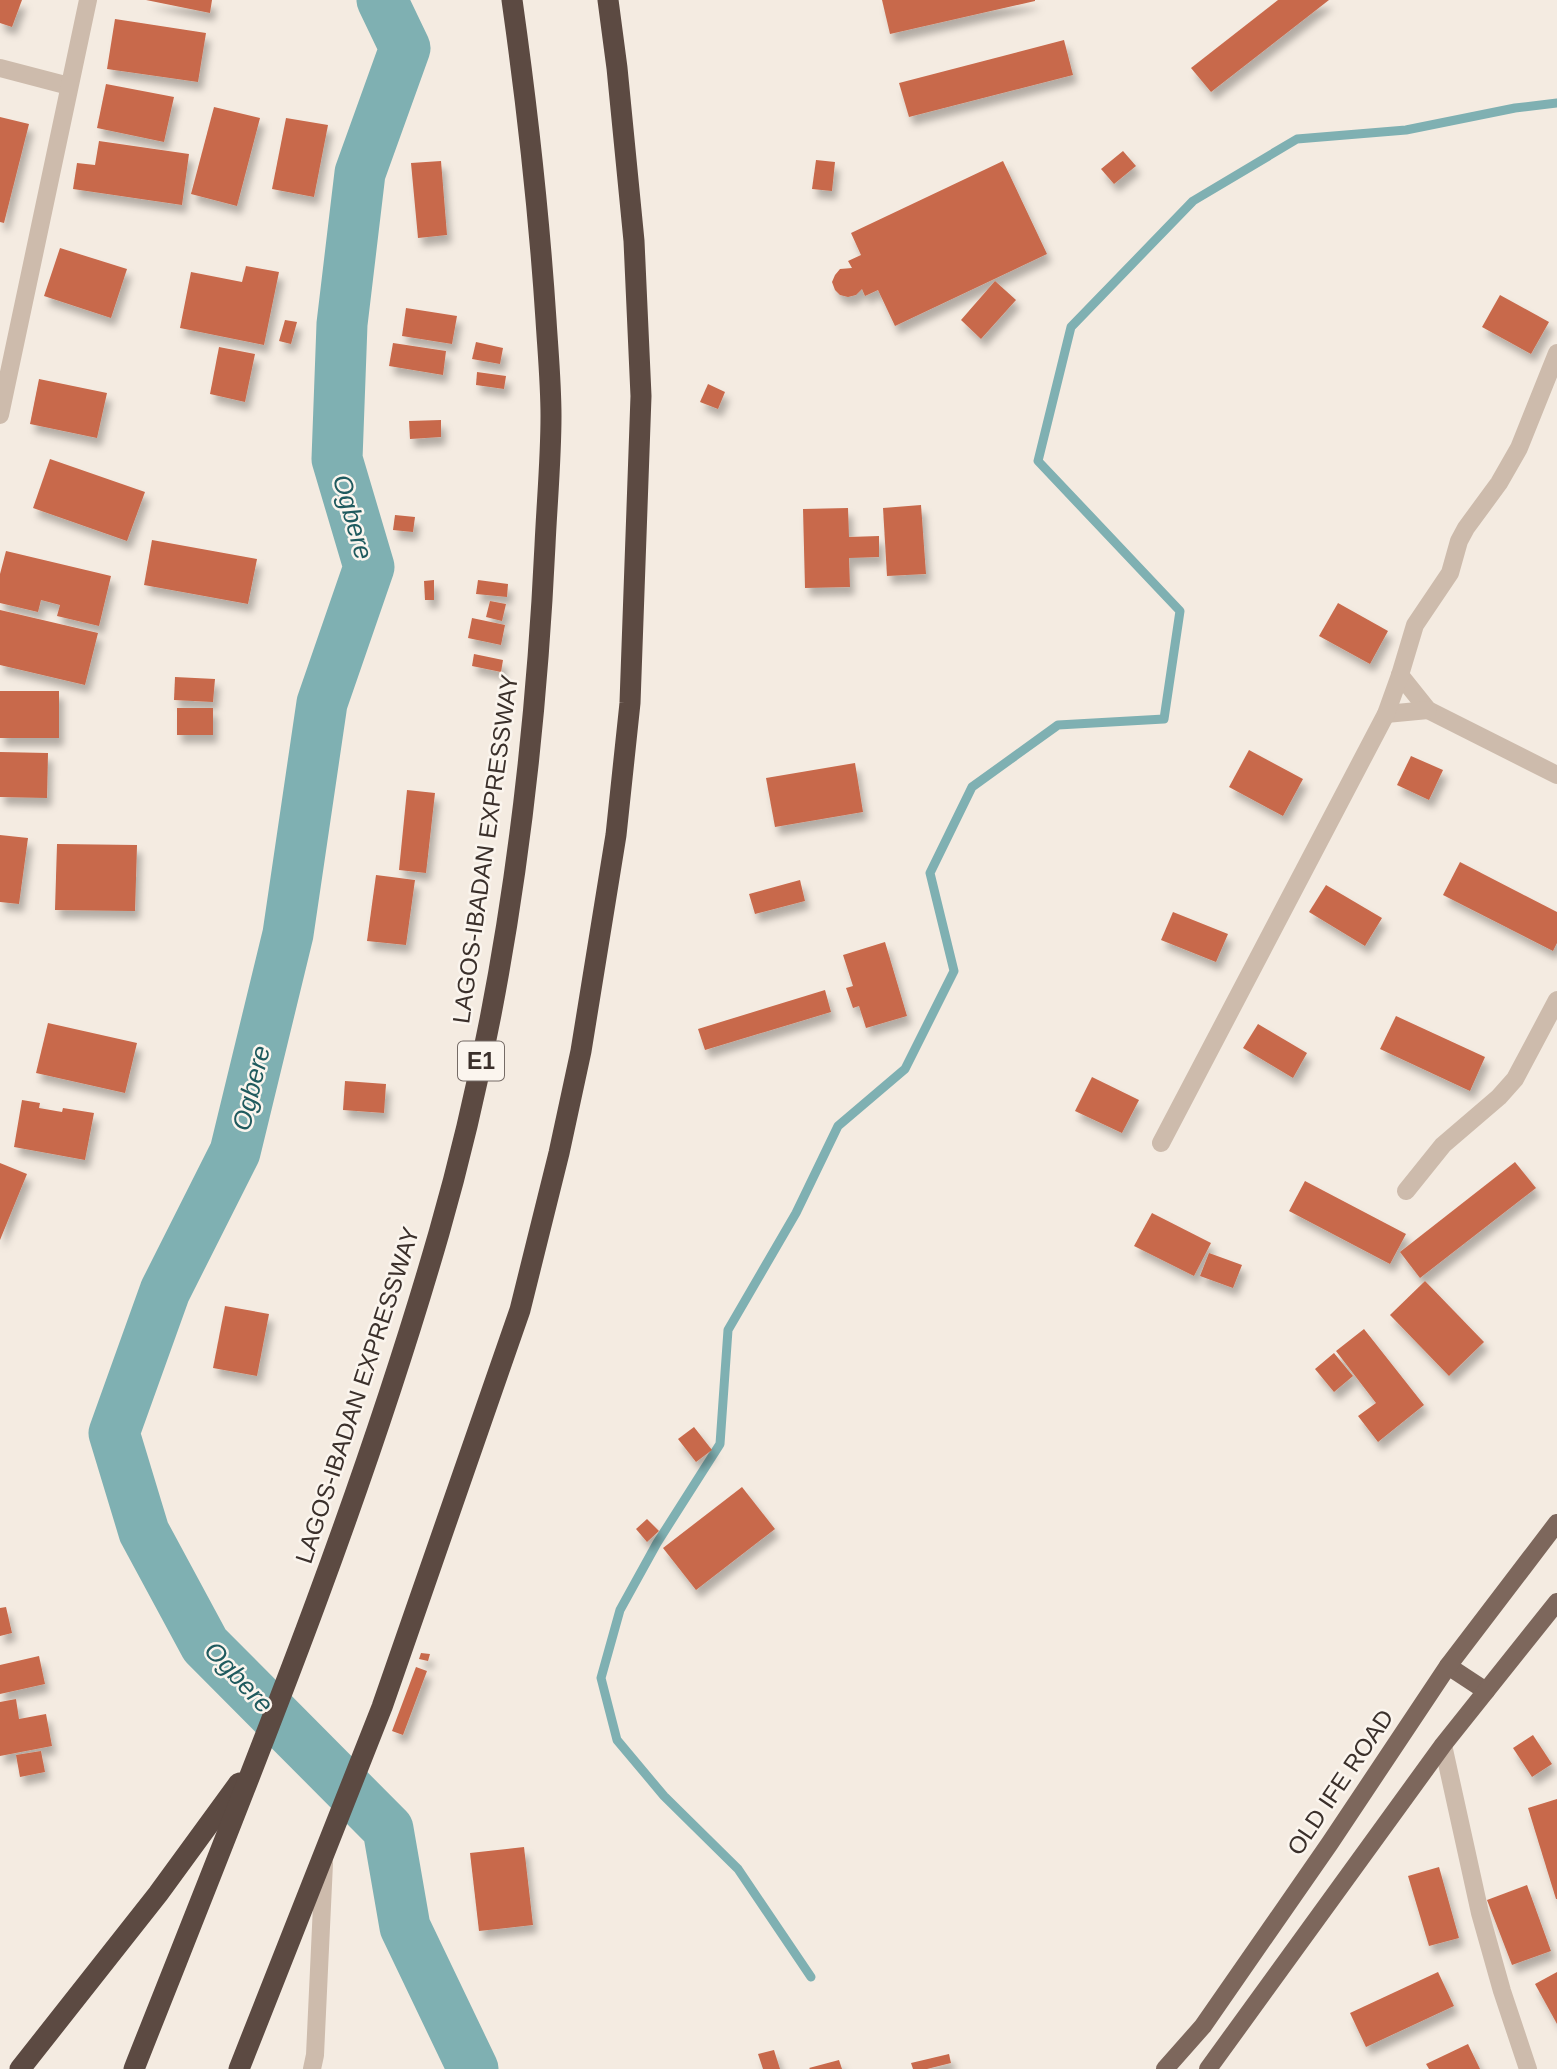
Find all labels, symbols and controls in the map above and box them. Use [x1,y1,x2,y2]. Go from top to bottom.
water label: Ogbere [327,471,379,563]
street label: LAGOS-IBADAN EXPRESSWAY [447,673,523,1025]
water label: Ogbere [226,1042,276,1134]
road number: E1 [458,1042,504,1080]
street label: LAGOS-IBADAN EXPRESSWAY [290,1223,424,1567]
water label: Ogbere [198,1635,280,1719]
street label: OLD IFE ROAD [1281,1704,1399,1860]

